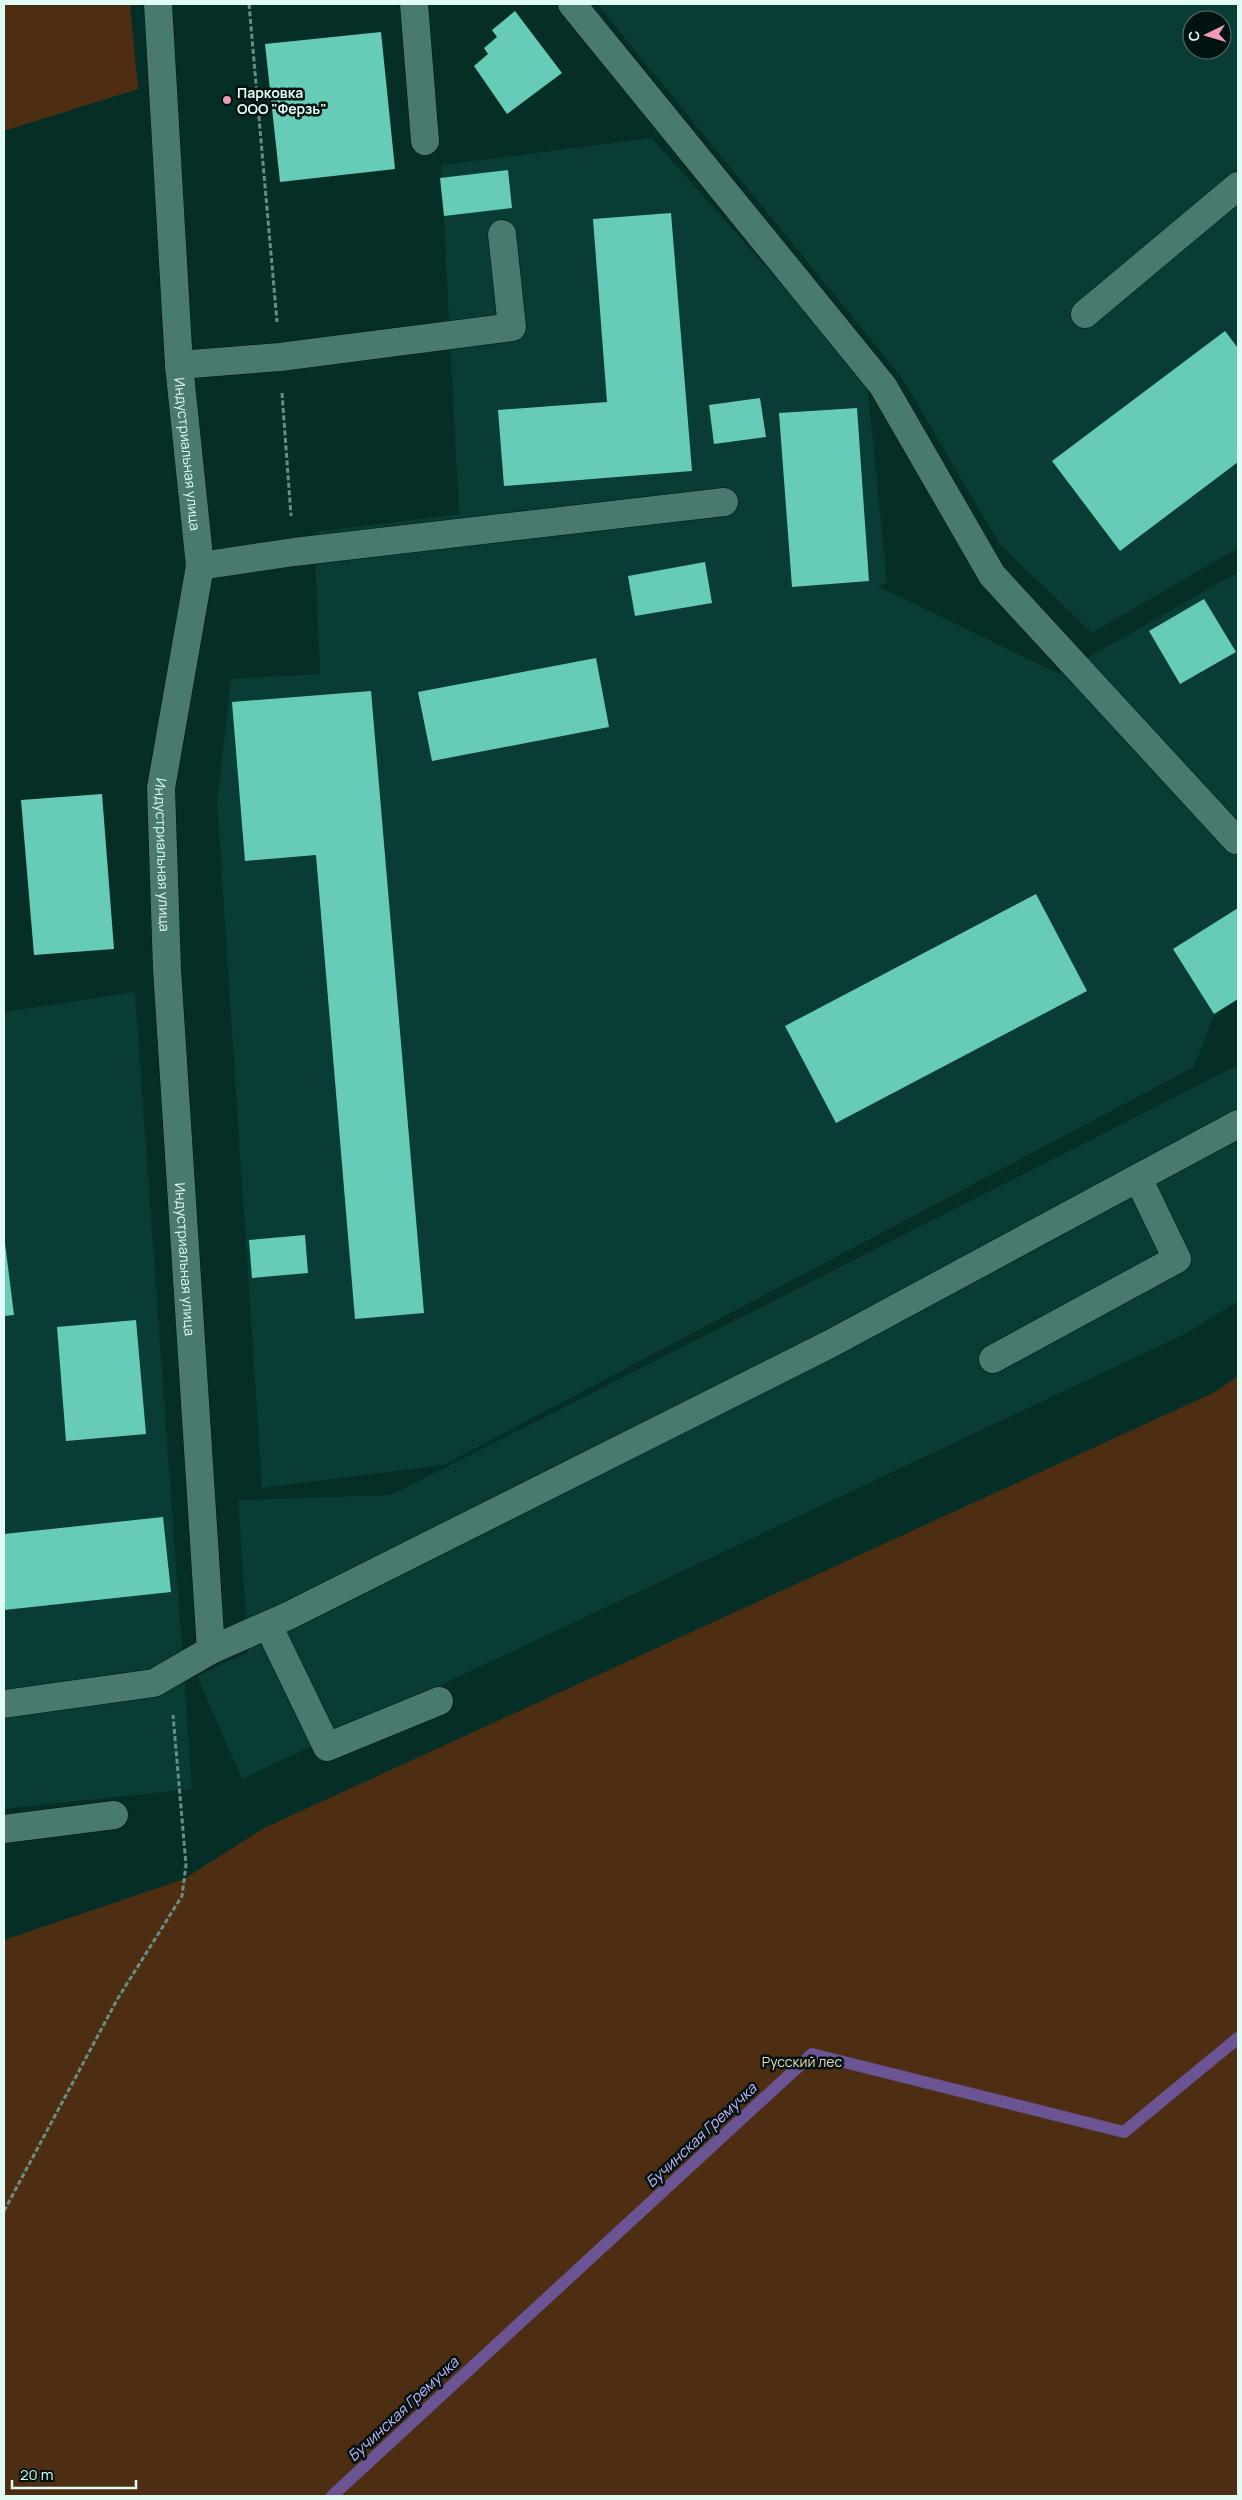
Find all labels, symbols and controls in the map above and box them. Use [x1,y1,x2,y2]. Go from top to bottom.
north arrow [1182,10,1232,60]
text: С [1184,30,1203,42]
place label: Парковка ООО "Ферзь" [237,83,327,118]
marker: Парковка ООО "Ферзь" [221,94,233,106]
street label: Индустриальная улица [171,377,206,531]
street label: Индустриальная улица [151,777,175,932]
street label: Индустриальная улица [171,1182,200,1336]
park label: Русский лес [762,2052,843,2071]
water label: Бучинская Гремучка [641,2078,762,2192]
water label: Бучинская Гремучка [343,2352,464,2466]
scale bar [12,2458,136,2490]
text: 20 m [20,2464,53,2485]

